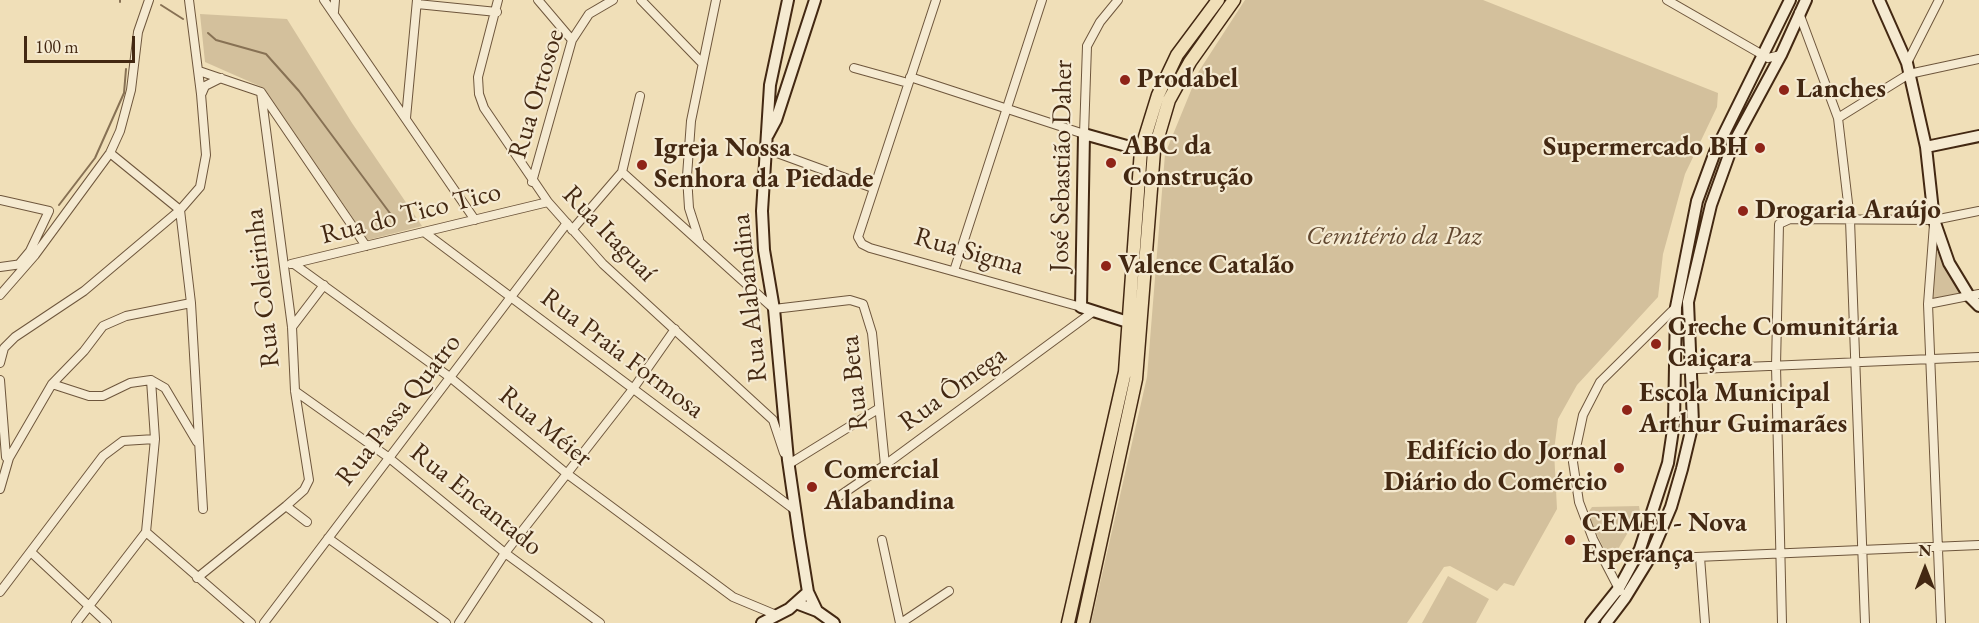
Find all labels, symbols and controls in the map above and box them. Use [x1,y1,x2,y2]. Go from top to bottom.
scale bar [27,24,138,62]
street label: Rua Ortosoe [502,25,572,163]
text: 100 m [35,35,79,58]
street label: José Sebastião Daher [1044,60,1080,272]
place label: Prodabel [1137,64,1238,96]
marker: Prodabel [1118,73,1132,87]
place label: Lanches [1796,74,1886,106]
marker: Lanches [1777,83,1791,97]
place label: ABC da Construção [1123,131,1253,194]
place label: Supermercado BH [1543,132,1748,164]
place label: Igreja Nossa Senhora da Piedade [654,133,874,196]
marker: Supermercado BH [1753,141,1767,155]
marker: ABC da Construção [1104,156,1118,170]
marker: Igreja Nossa Senhora da Piedade [635,158,649,172]
street label: Rua do Tico Tico [318,176,504,252]
street label: Rua Itaguaí [555,179,663,289]
place label: Drogaria Araújo [1755,195,1941,227]
marker: Drogaria Araújo [1736,204,1750,218]
street label: Rua Coleirinha [239,207,287,369]
street label: Rua Alabandina [725,212,775,384]
street label: Rua Sigma [911,221,1027,283]
park label: Cemitério da Paz [1306,221,1482,253]
place label: Valence Catalão [1118,250,1294,282]
marker: Valence Catalão [1099,259,1113,273]
street label: Rua Praia Formosa [534,282,710,426]
place label: Creche Comunitária Caiçara [1668,312,1898,375]
street label: Rua Passa Quatro [330,328,468,492]
street label: Rua Beta [834,334,876,432]
marker: Creche Comunitária Caiçara [1649,337,1663,351]
street label: Rua Ômega [893,339,1013,439]
place label: Escola Municipal Arthur Guimarães [1639,378,1847,441]
street label: Rua Méier [492,380,598,474]
marker: Escola Municipal Arthur Guimarães [1620,403,1634,417]
place label: Edifício do Jornal Diário do Comércio [1384,436,1607,499]
street label: Rua Encantado [403,437,549,563]
place label: Comercial Alabandina [824,455,955,518]
marker: Edifício do Jornal Diário do Comércio [1612,461,1626,475]
marker: Comercial Alabandina [805,480,819,494]
place label: CEMEI - Nova Esperança [1582,508,1747,571]
marker: CEMEI - Nova Esperança [1563,533,1577,547]
north arrow [1895,539,1955,599]
text: N [1919,540,1931,561]

